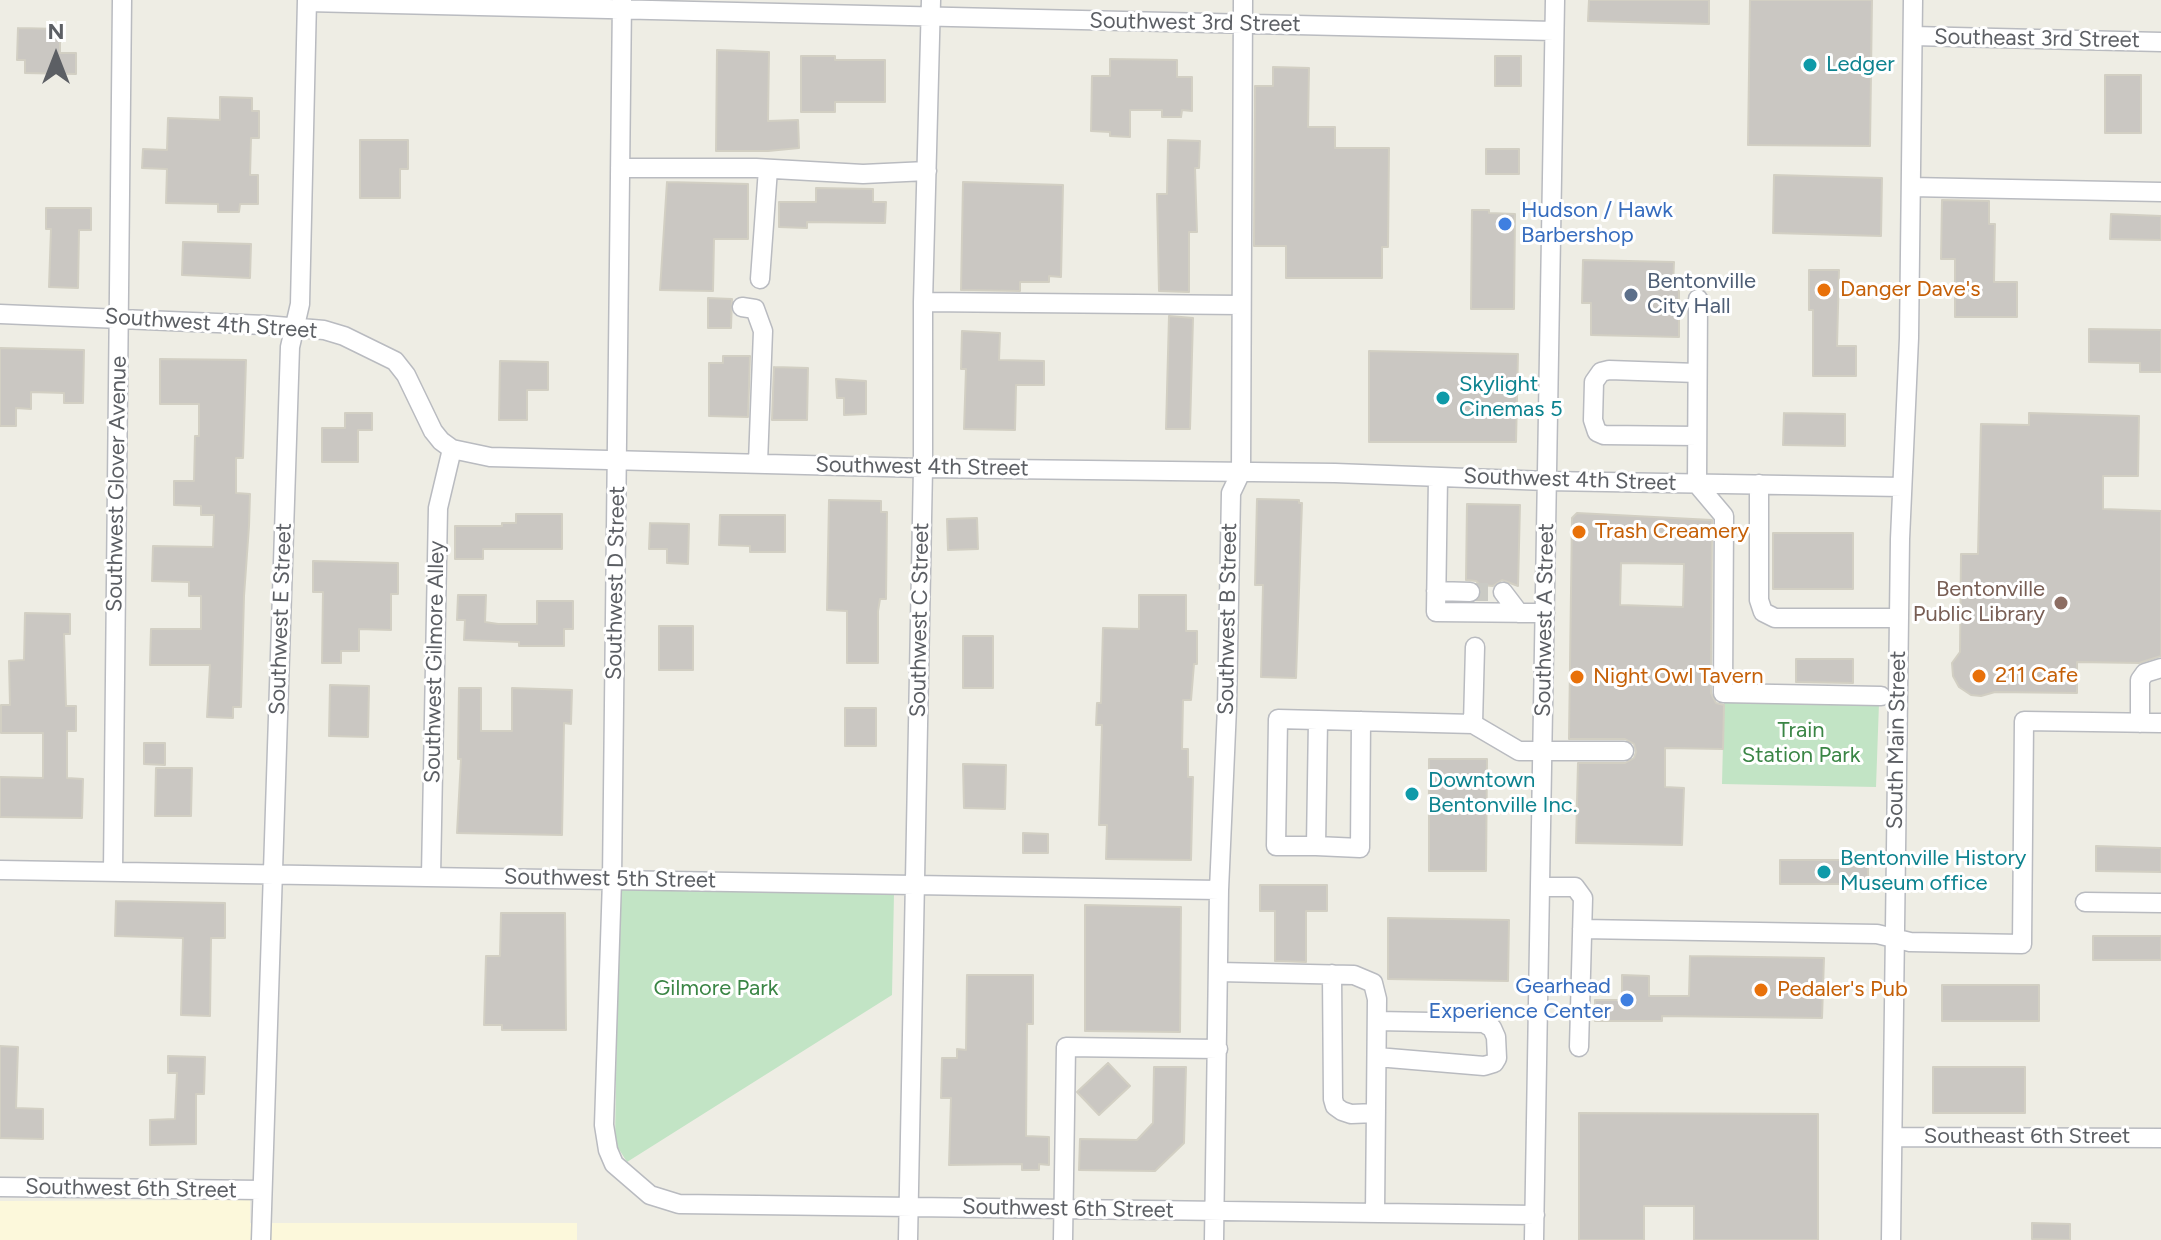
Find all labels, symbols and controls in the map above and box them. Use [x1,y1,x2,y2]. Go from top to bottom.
street label: Southwest 3rd Street [1089,8,1301,38]
north arrow [16,16,96,96]
text: N [47,18,65,45]
street label: Southeast 3rd Street [1934,24,2140,54]
place label: Ledger [1826,52,1895,78]
marker: Ledger [1801,56,1819,74]
place label: Hudson / Hawk Barbershop [1521,198,1673,250]
marker: Hudson / Hawk Barbershop [1496,215,1514,233]
place label: Bentonville City Hall [1647,269,1756,320]
place label: Danger Dave's [1840,277,1980,303]
marker: Danger Dave's [1815,281,1833,299]
marker: Bentonville City Hall [1622,286,1640,304]
street label: Southwest 4th Street [104,303,318,345]
street label: Southwest Glover Avenue [102,356,132,612]
place label: Skylight Cinemas 5 [1459,372,1563,424]
marker: Skylight Cinemas 5 [1434,389,1452,407]
street label: Southwest 4th Street [815,452,1029,482]
street label: Southwest 4th Street [1463,463,1677,497]
street label: Southwest D Street [601,486,631,680]
place label: Trash Creamery [1595,519,1749,545]
street label: Southwest C Street [905,522,935,718]
street label: Southwest E Street [264,523,298,715]
street label: Southwest B Street [1213,523,1243,715]
street label: Southwest A Street [1530,523,1560,717]
marker: Trash Creamery [1570,523,1588,541]
street label: Southwest Gilmore Alley [420,540,450,784]
place label: Bentonville Public Library [1913,577,2045,628]
marker: Bentonville Public Library [2052,594,2070,612]
street label: South Main Street [1882,650,1912,830]
place label: 211 Cafe [1995,663,2078,689]
place label: Night Owl Tavern [1593,664,1763,690]
marker: 211 Cafe [1970,667,1988,685]
marker: Night Owl Tavern [1568,668,1586,686]
park label: Train Station Park [1742,718,1860,770]
place label: Downtown Bentonville Inc. [1428,768,1577,820]
marker: Downtown Bentonville Inc. [1403,785,1421,803]
place label: Bentonville History Museum office [1840,846,2026,898]
marker: Bentonville History Museum office [1815,863,1833,881]
street label: Southwest 5th Street [504,864,716,894]
place label: Gearhead Experience Center [1428,974,1611,1026]
park label: Gilmore Park [654,976,778,1002]
place label: Pedaler's Pub [1777,977,1908,1003]
marker: Pedaler's Pub [1752,981,1770,999]
marker: Gearhead Experience Center [1618,991,1636,1009]
street label: Southeast 6th Street [1924,1124,2130,1150]
street label: Southwest 6th Street [25,1174,237,1204]
street label: Southwest 6th Street [962,1194,1174,1224]

